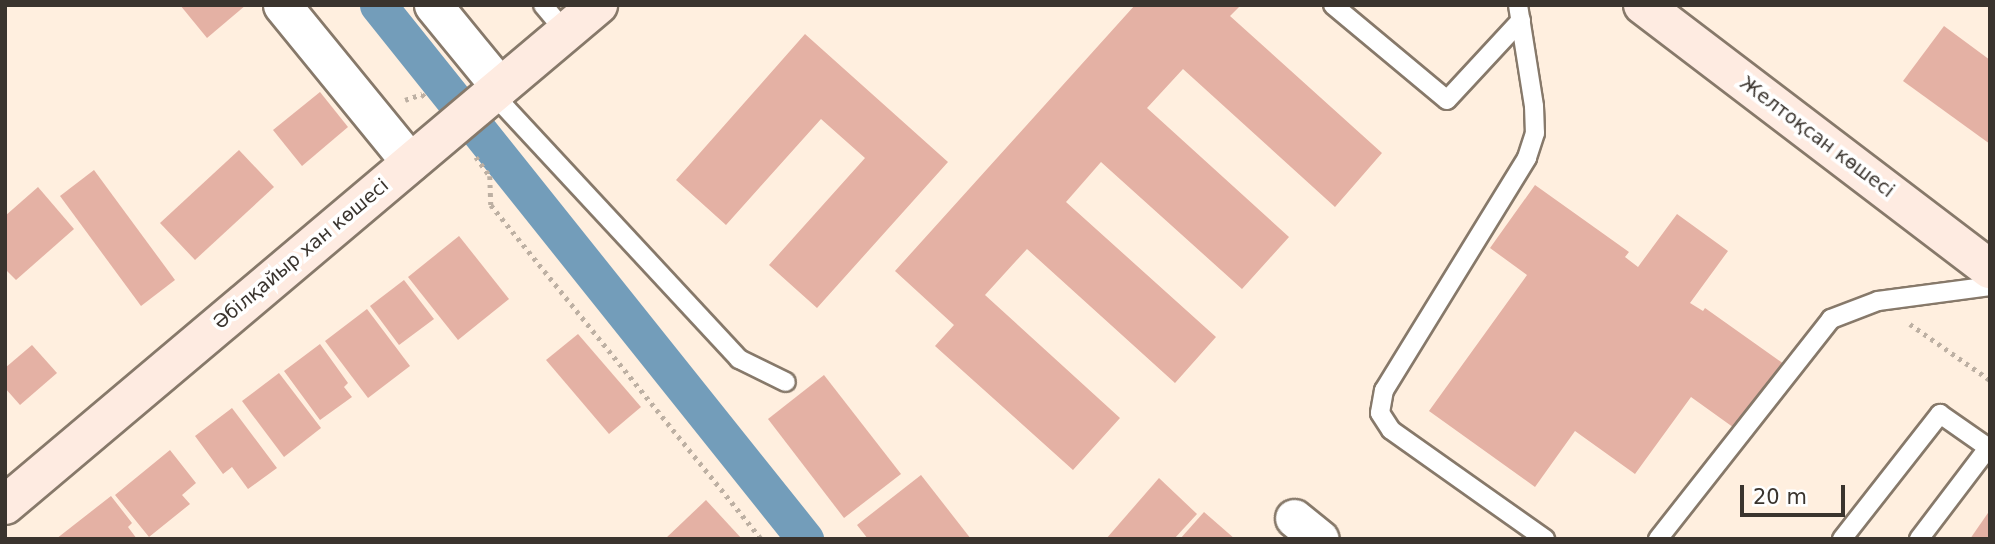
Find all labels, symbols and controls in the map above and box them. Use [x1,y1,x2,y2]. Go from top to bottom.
street label: Желтоқсан көшесі [1735,72,1899,202]
street label: Әбілқайыр хан көшесі [209,174,393,334]
scale bar [1743,470,1848,514]
text: 20 m [1753,485,1807,509]

